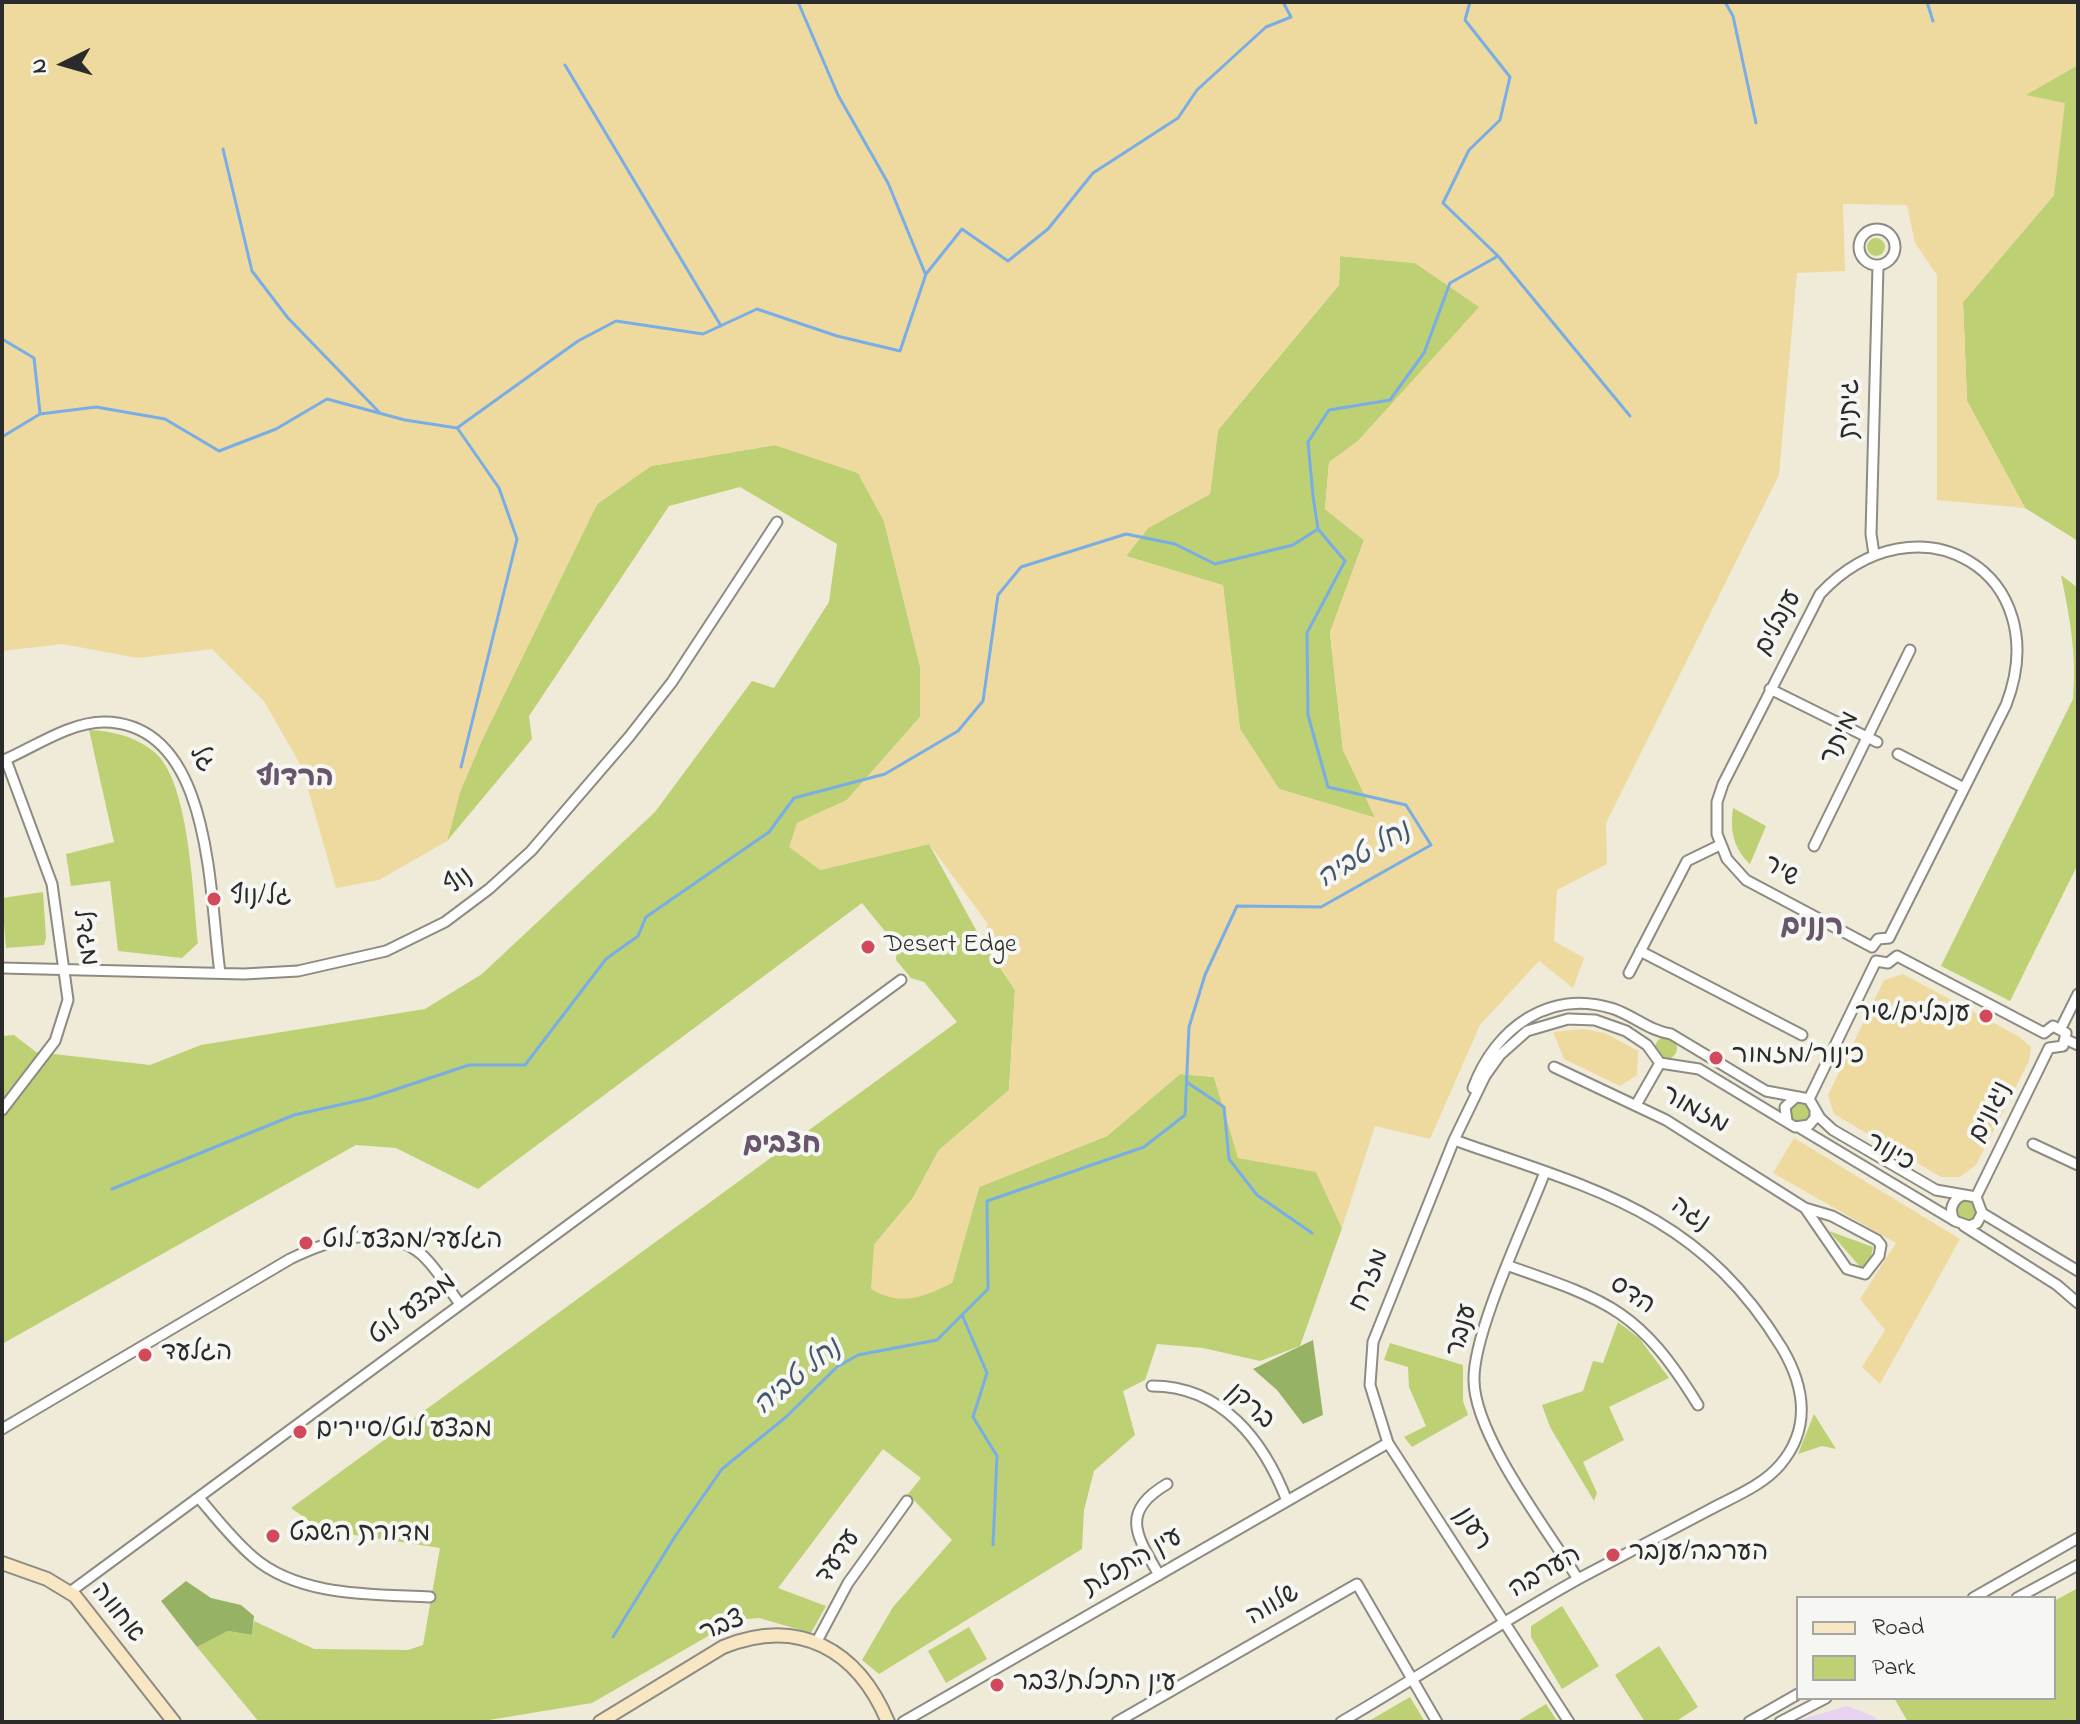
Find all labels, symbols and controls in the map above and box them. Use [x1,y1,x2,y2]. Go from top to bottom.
north arrow [24,24,104,104]
text: N [24,57,57,75]
street label: גיתית [1836,379,1868,439]
street label: ענבלים [1750,586,1810,662]
street label: מיתר [1816,707,1868,771]
street label: גל [180,741,220,779]
district label: הרדוף [256,763,334,797]
water label: נחל טביה [1312,816,1418,898]
street label: שיר [1756,850,1804,896]
street label: נוף [440,862,480,904]
place label: גל/נוף [230,883,291,915]
marker: גל/נוף [205,890,223,908]
street label: מגדל [64,907,102,969]
district label: רננים [1781,912,1843,946]
place label: Desert Edge [884,931,1017,963]
marker: Desert Edge [859,938,877,956]
place label: ענבלים/שיר [1855,1000,1970,1032]
marker: ענבלים/שיר [1977,1007,1995,1025]
place label: כינור/מזמור [1732,1042,1864,1074]
marker: כינור/מזמור [1707,1049,1725,1067]
street label: ניגונים [1964,1077,2020,1149]
street label: מזמור [1655,1081,1733,1143]
street label: כינור [1859,1128,1919,1180]
district label: חצבים [743,1130,821,1164]
street label: נגה [1663,1192,1715,1240]
place label: הגלעד/מבצע לוט [322,1227,503,1259]
marker: הגלעד/מבצע לוט [297,1234,315,1252]
street label: מזרח [1345,1245,1399,1317]
street label: מבצע לוט [364,1268,464,1354]
street label: הדס [1602,1271,1660,1323]
street label: ענבר [1442,1301,1486,1361]
water label: נחל טביה [748,1334,850,1424]
place label: הגלעד [161,1339,232,1371]
marker: הגלעד [136,1346,154,1364]
street label: ברקן [1218,1378,1280,1438]
place label: מבצע לוט/סיירים [316,1416,492,1448]
marker: מבצע לוט/סיירים [291,1423,309,1441]
street label: רענן [1446,1502,1496,1558]
place label: מדורת השבט [289,1520,431,1552]
street label: עין התכלת [1079,1523,1189,1605]
street label: עדעד [811,1525,869,1591]
marker: מדורת השבט [264,1527,282,1545]
place label: הערבה/ענבר [1629,1539,1768,1571]
street label: הערבה [1504,1541,1588,1607]
marker: הערבה/ענבר [1604,1546,1622,1564]
street label: אחווה [82,1578,150,1650]
street label: שלווה [1242,1580,1306,1634]
legend [1796,1596,2056,1700]
street label: צבר [696,1605,750,1651]
text: Road [1872,1611,1924,1646]
text: Park [1872,1651,1915,1686]
place label: עין התכלת/צבר [1013,1669,1176,1701]
marker: עין התכלת/צבר [988,1676,1006,1694]

